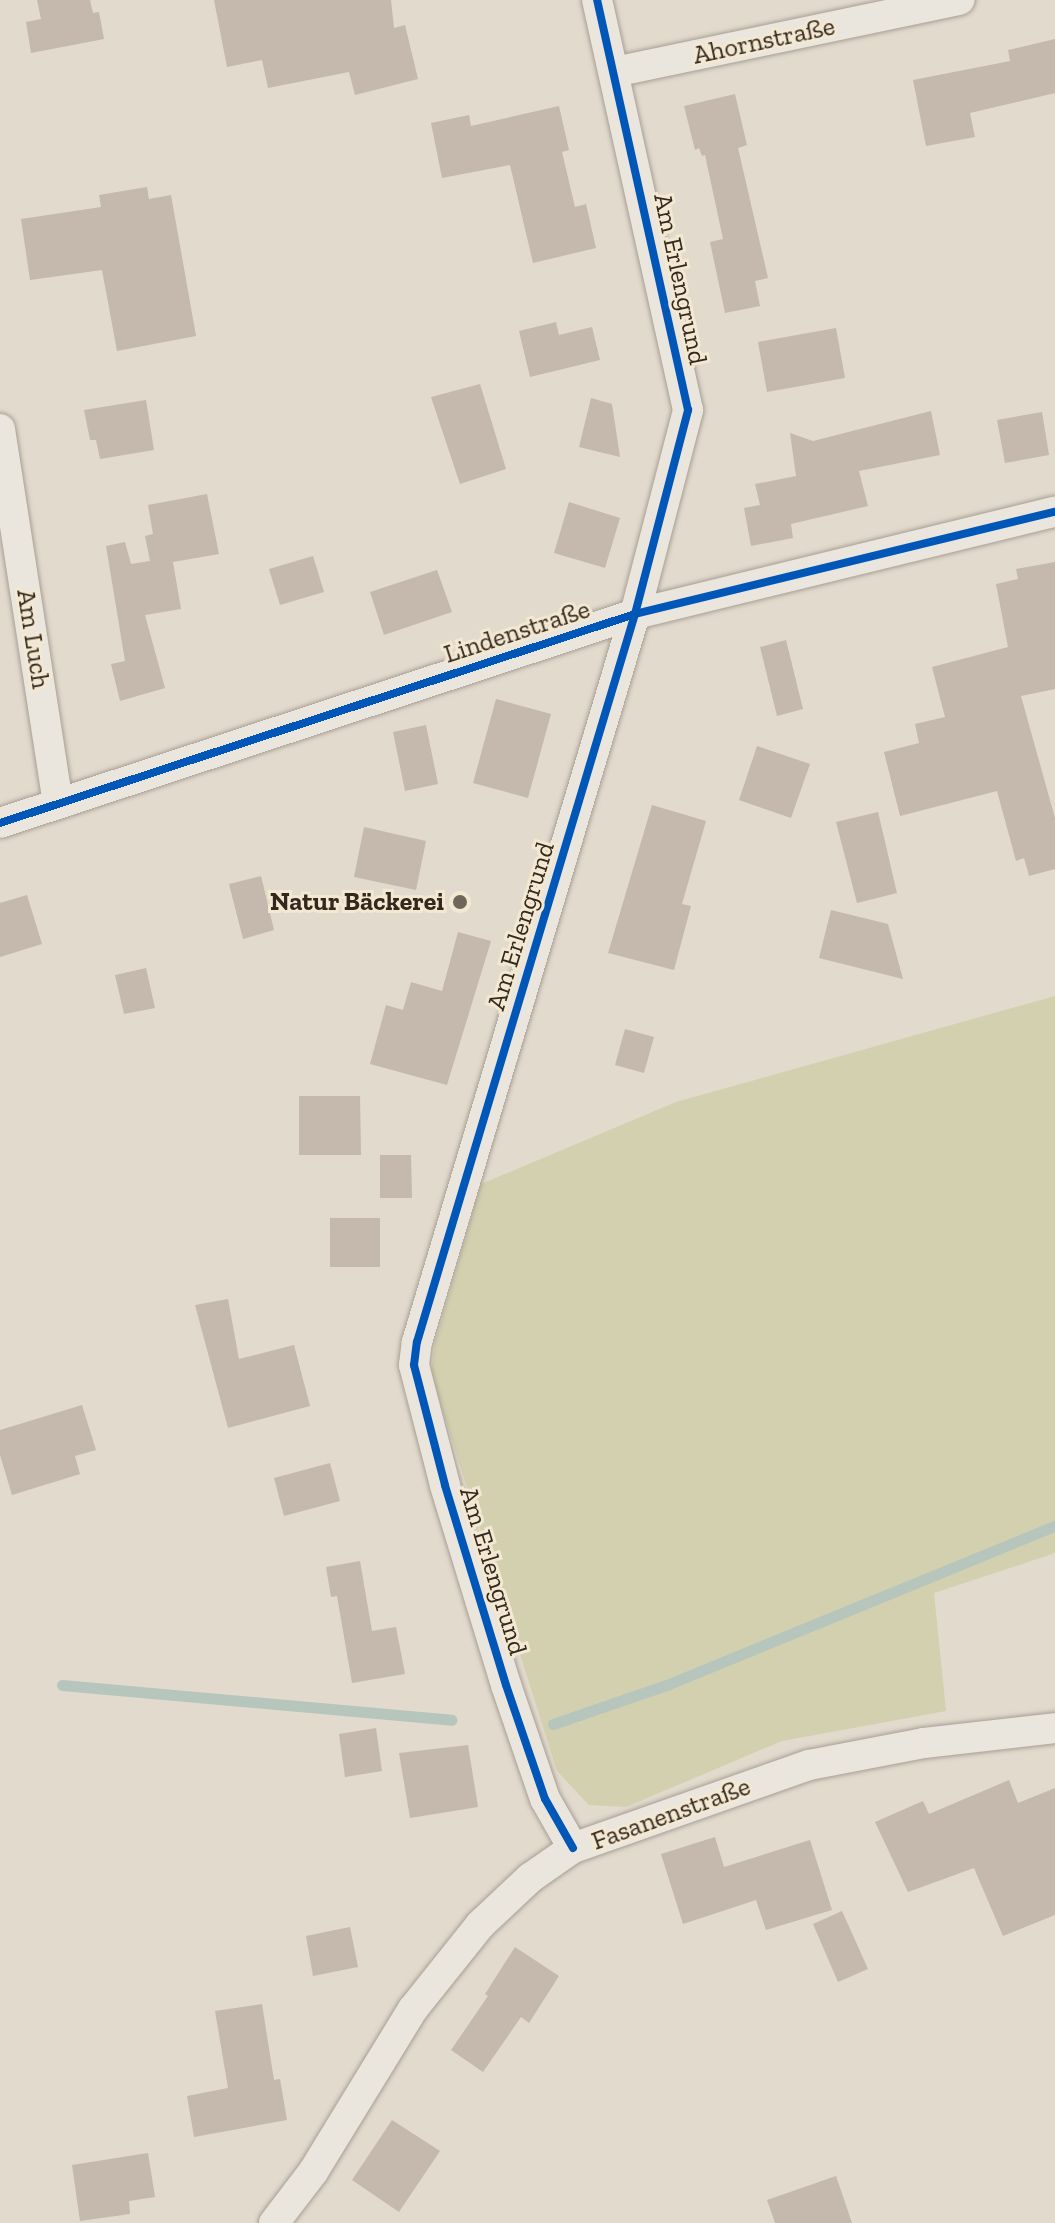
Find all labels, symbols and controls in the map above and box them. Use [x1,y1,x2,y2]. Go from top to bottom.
street label: Ahornstraße [690,11,838,71]
street label: Am Erlengrund [647,191,713,367]
street label: Am Luch [10,587,56,691]
street label: Lindenstraße [440,594,594,670]
street label: Am Erlengrund [481,838,561,1014]
place label: Natur Bäckerei [270,886,444,918]
marker: Natur Bäckerei [451,893,469,911]
street label: Am Erlengrund [453,1483,533,1659]
street label: Fasanenstraße [587,1771,755,1857]

